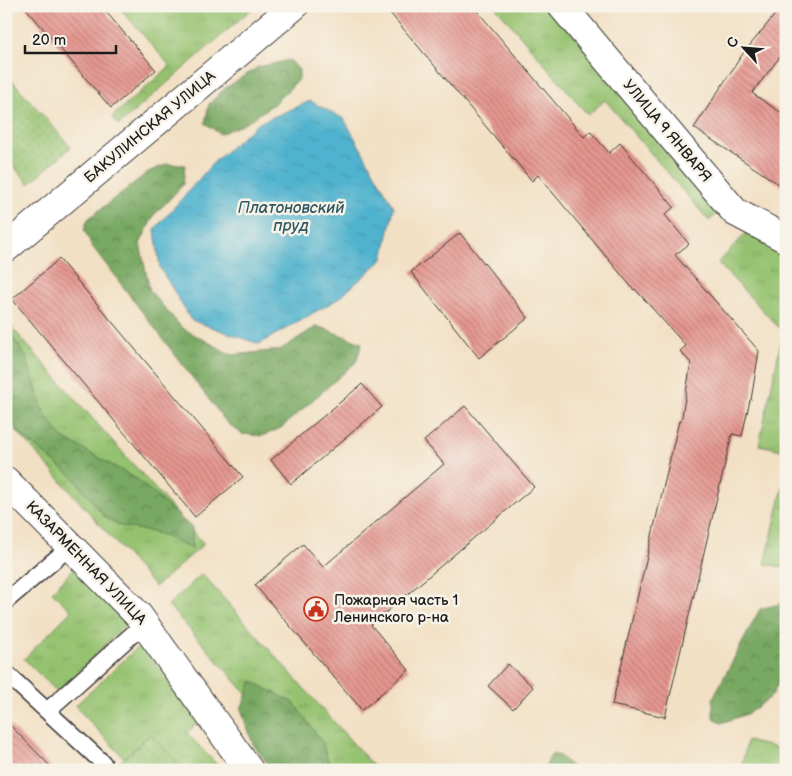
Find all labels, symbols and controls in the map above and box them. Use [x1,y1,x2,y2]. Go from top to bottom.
scale bar [25,22,116,54]
north arrow [720,22,770,72]
text: 20 m [32,31,66,50]
text: С [723,34,743,51]
street label: БАКУЛИНСКАЯ УЛИЦА [81,66,220,187]
street label: УЛИЦА 9 ЯНВАРЯ [619,76,715,186]
water label: Платоновский пруд [238,199,344,236]
street label: КАЗАРМЕННАЯ УЛИЦА [22,497,151,630]
place label: Пожарная часть 1 Ленинского р-на [333,591,458,627]
public building icon: Пожарная часть 1 Ленинского р-на [303,596,329,622]

